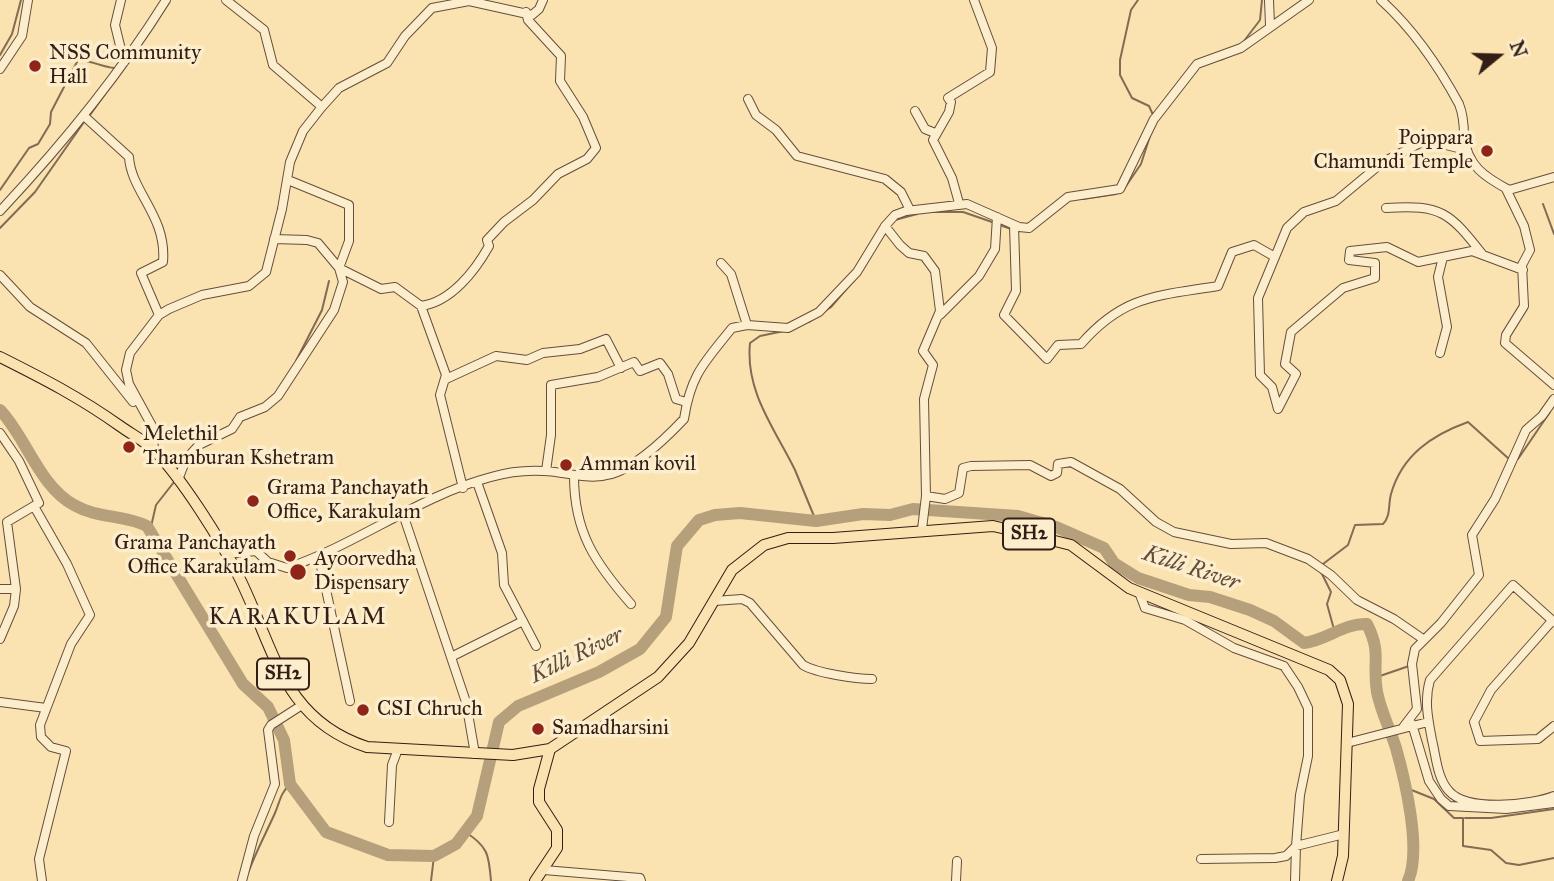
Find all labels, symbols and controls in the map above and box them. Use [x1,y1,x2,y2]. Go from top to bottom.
north arrow [1463,21,1533,91]
text: N [1505,38,1532,60]
place label: NSS Community Hall [49,41,201,91]
marker: NSS Community Hall [27,58,43,74]
place label: Poippara Chamundi Temple [1313,126,1473,176]
marker: Poippara Chamundi Temple [1479,143,1495,159]
place label: Melethil Thamburan Kshetram [143,422,334,472]
marker: Melethil Thamburan Kshetram [121,439,137,455]
place label: Amman kovil [580,452,696,478]
marker: Amman kovil [558,457,574,473]
place label: Grama Panchayath Office, Karakulam [267,476,429,526]
marker: Grama Panchayath Office, Karakulam [245,493,261,509]
road number: SH2 [1003,519,1055,550]
place label: Grama Panchayath Office Karakulam [114,531,276,581]
water label: Killi River [1139,540,1243,598]
place label: Ayoorvedha Dispensary [314,547,416,597]
marker: Grama Panchayath Office Karakulam [282,548,298,564]
marker: Ayoorvedha Dispensary [288,562,308,582]
district label: KARAKULAM [210,604,386,632]
water label: Killi River [526,622,628,690]
road number: SH2 [257,659,309,690]
place label: CSI Chruch [377,697,483,723]
marker: CSI Chruch [355,702,371,718]
place label: Samadharsini [552,716,669,742]
marker: Samadharsini [530,721,546,737]

